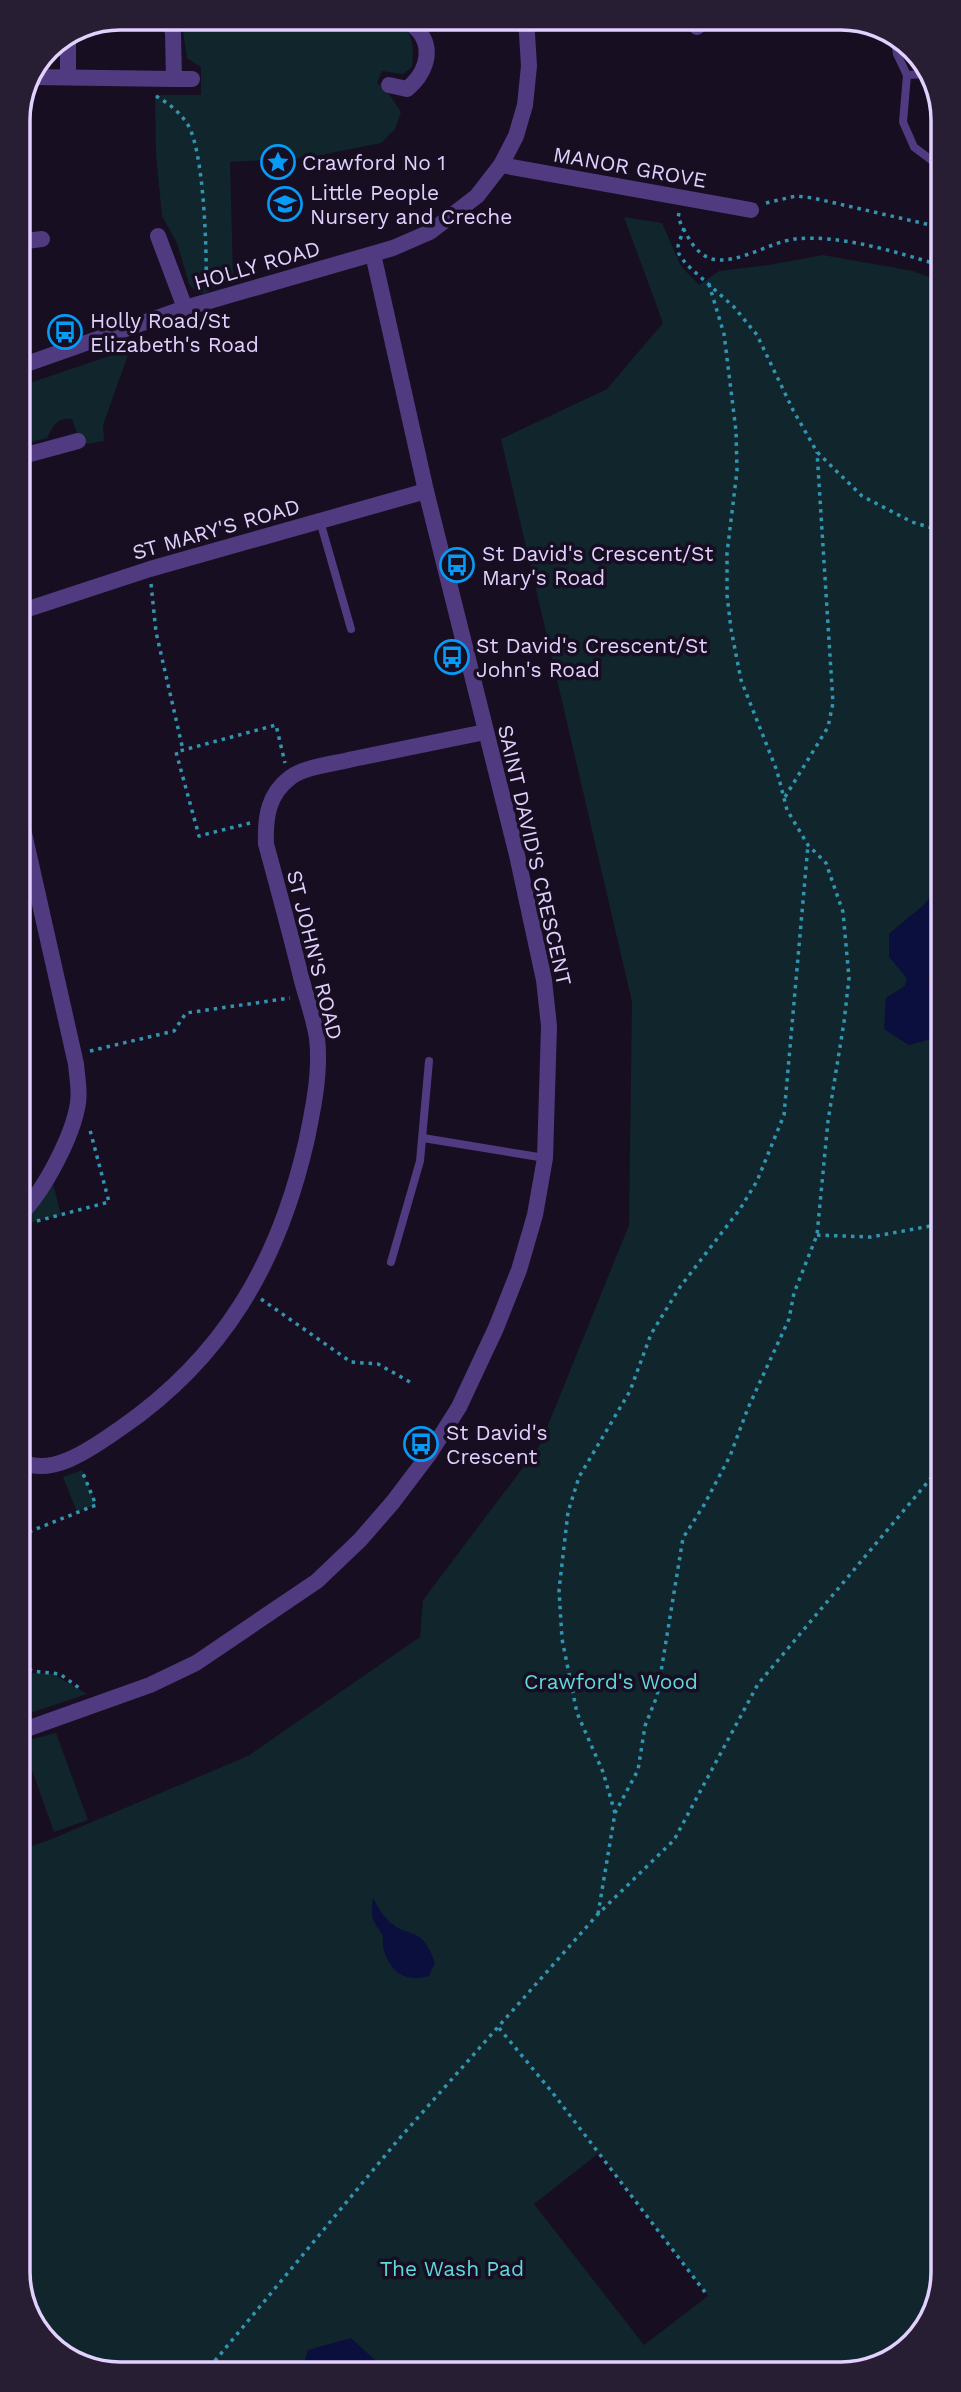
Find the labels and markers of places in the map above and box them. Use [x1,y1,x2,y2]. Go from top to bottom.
place icon: Crawford No 1 [259,143,297,181]
place label: Crawford No 1 [302,150,446,175]
place label: Little People Nursery and Creche [310,180,512,229]
school or university icon: Little People Nursery and Creche [266,185,304,223]
place label: Holly Road/St Elizabeth's Road [90,308,259,357]
bus stop icon: Holly Road/St Elizabeth's Road [46,313,84,351]
place label: St David's Crescent/St Mary's Road [482,541,713,590]
bus stop icon: St David's Crescent/St Mary's Road [438,546,476,584]
place label: St David's Crescent/St John's Road [476,633,707,682]
bus stop icon: St David's Crescent/St John's Road [433,638,471,676]
place label: St David's Crescent [446,1420,547,1469]
bus stop icon: St David's Crescent [402,1425,440,1463]

